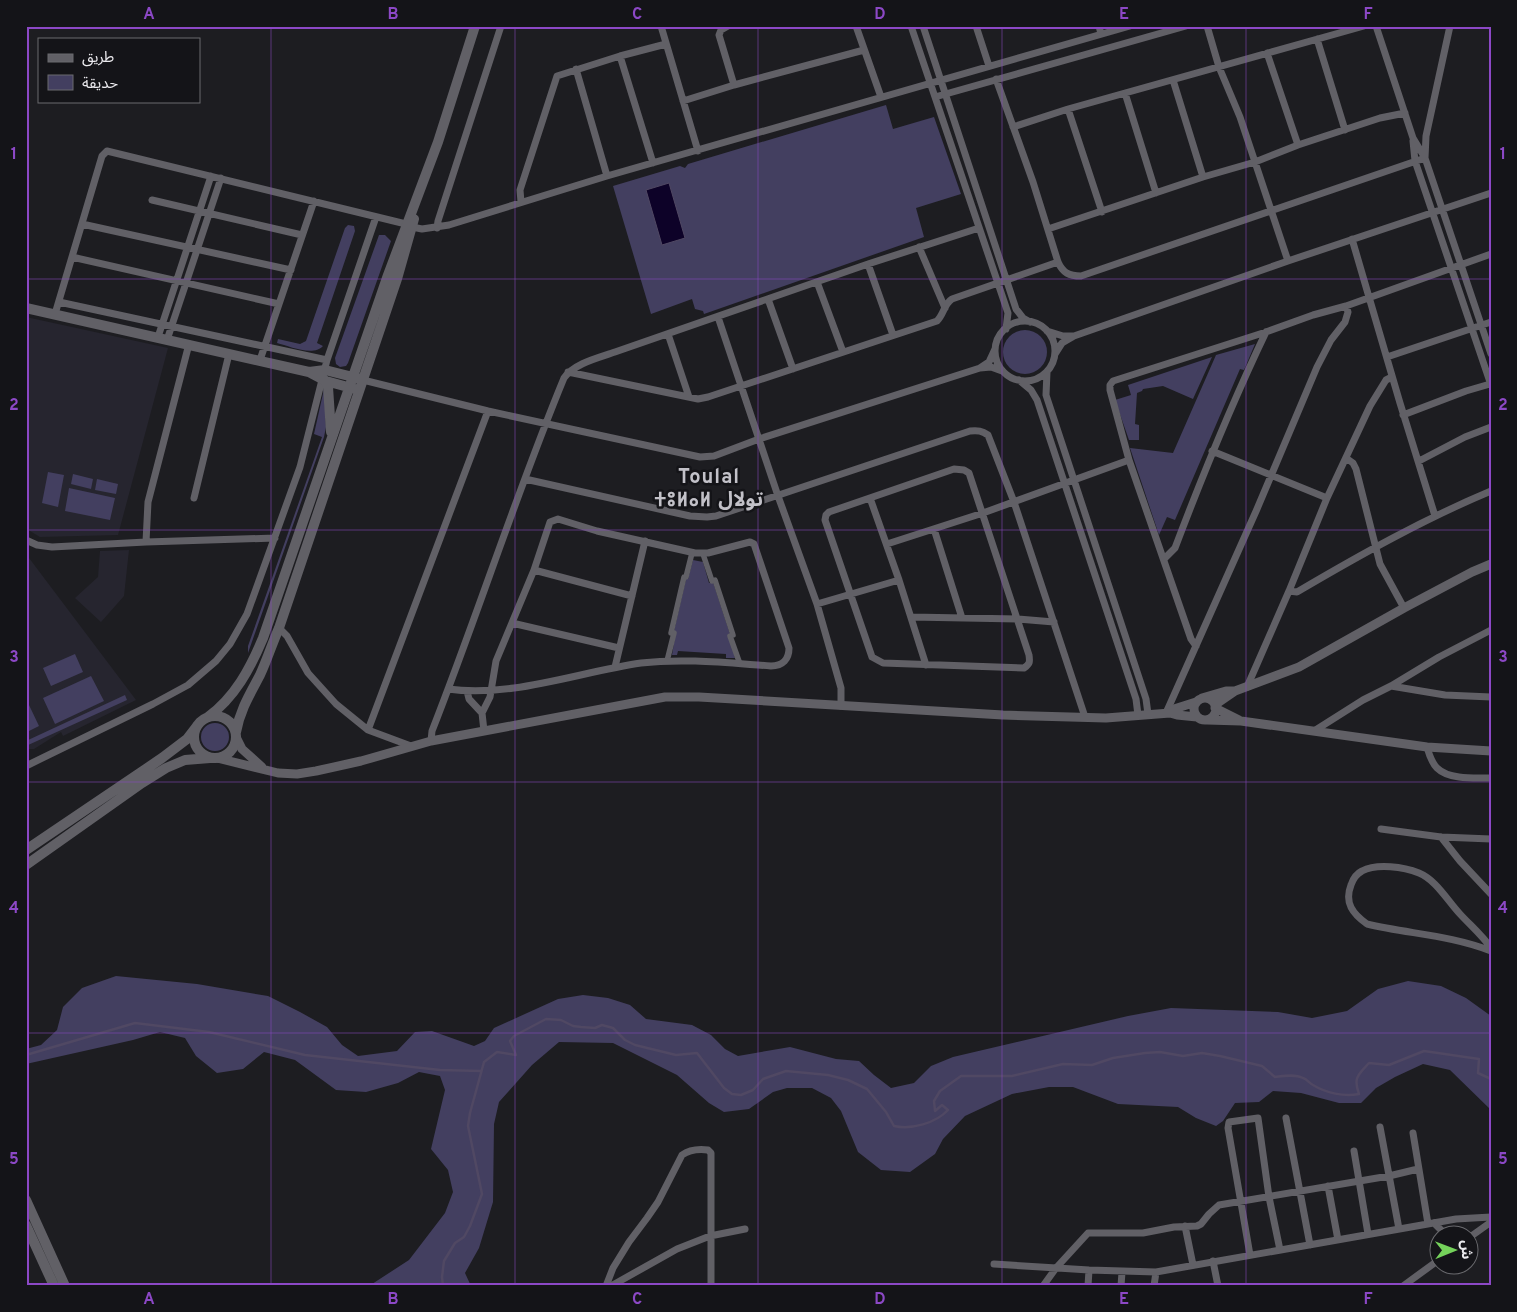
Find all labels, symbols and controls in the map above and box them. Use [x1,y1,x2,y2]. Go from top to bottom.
text: A [143,5,155,25]
text: B [387,5,399,25]
text: C [632,5,642,25]
text: D [874,5,886,25]
text: E [1119,5,1129,25]
text: F [1363,5,1373,25]
legend [38,38,200,102]
text: طريق [82,49,114,68]
text: حديقة [82,75,118,94]
text: 1 [11,145,17,165]
text: 1 [1500,145,1506,165]
text: 2 [9,396,19,416]
text: 2 [1498,396,1508,416]
district label: Toulal ⵜⵓⵍⴰⵍ تولال [655,465,763,514]
text: 3 [9,648,19,668]
text: 3 [1498,648,1508,668]
text: 4 [9,899,19,919]
text: 4 [1498,899,1508,919]
text: 5 [9,1150,19,1170]
text: 5 [1498,1150,1508,1170]
north arrow [1430,1224,1480,1274]
text: ش [1457,1240,1474,1260]
text: A [143,1290,155,1310]
text: B [387,1290,399,1310]
text: C [632,1290,642,1310]
text: D [874,1290,886,1310]
text: E [1119,1290,1129,1310]
text: F [1363,1290,1373,1310]

